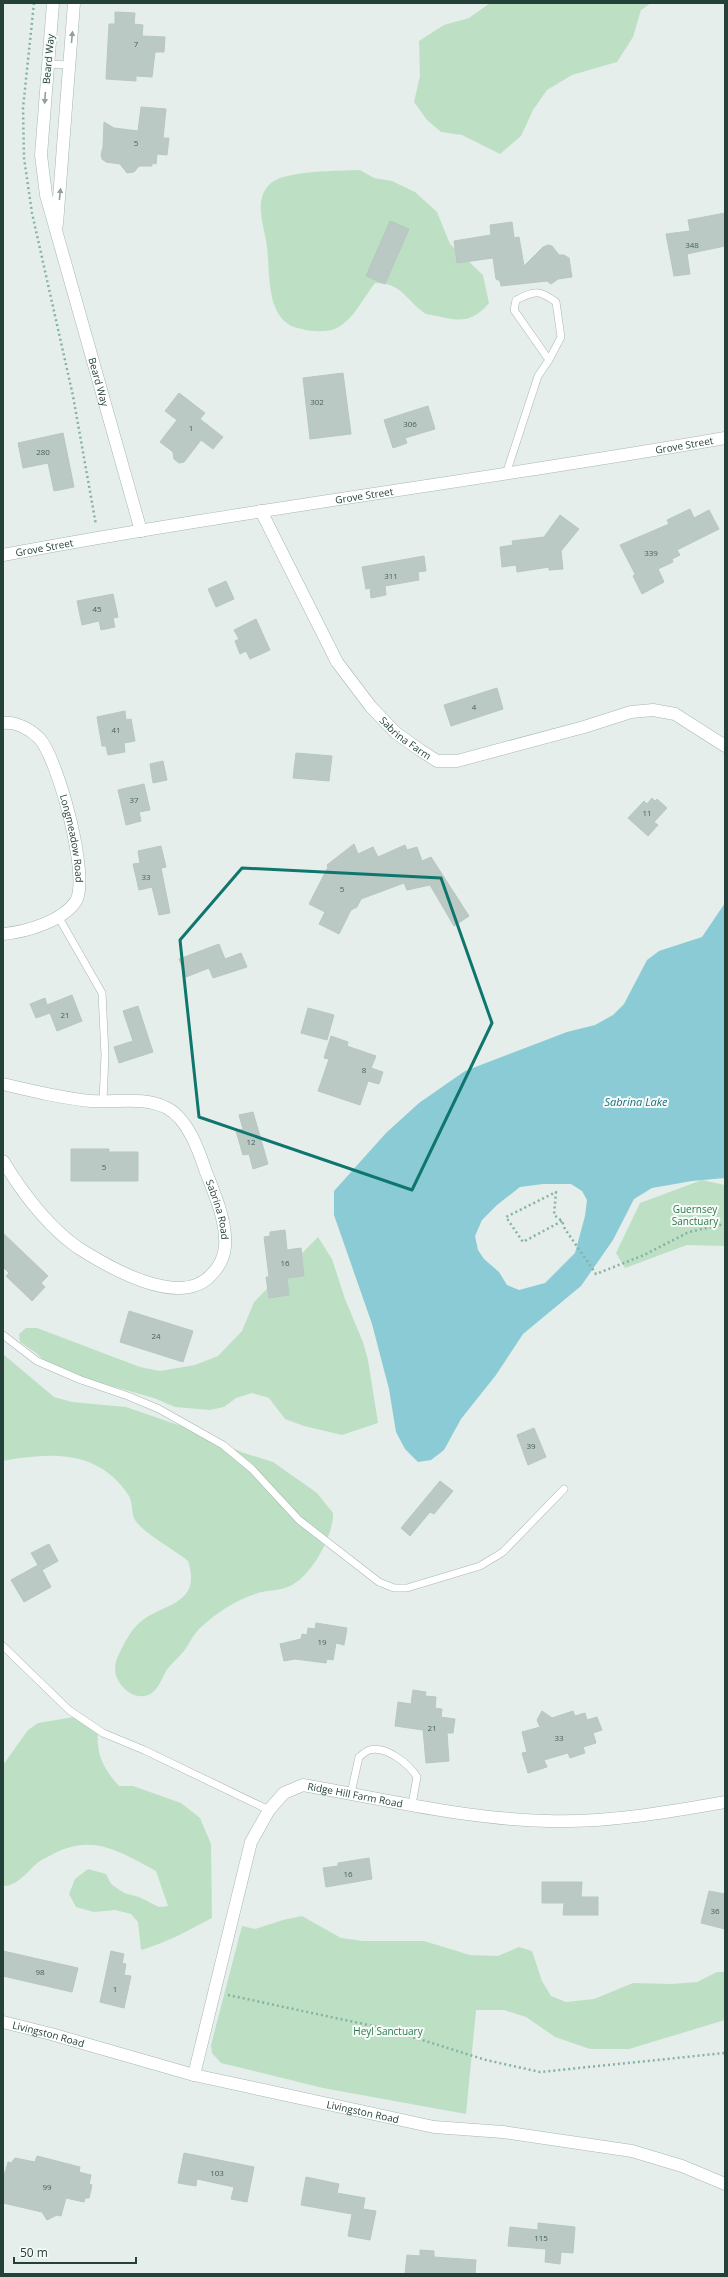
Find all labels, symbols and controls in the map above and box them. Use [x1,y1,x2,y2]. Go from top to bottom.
one-way arrow [68,31,75,43]
street label: Beard Way [39,32,57,85]
house number: 7 [134,38,139,49]
one-way arrow [42,92,49,104]
house number: 5 [134,137,139,148]
one-way arrow [56,188,63,200]
house number: 348 [685,239,699,250]
street label: Beard Way [85,356,113,409]
house number: 302 [310,396,324,407]
house number: 306 [403,418,417,429]
house number: 1 [189,422,193,433]
street label: Grove Street [654,433,715,457]
house number: 280 [36,446,50,457]
street label: Grove Street [334,484,395,507]
street label: Grove Street [14,535,75,560]
house number: 339 [644,547,658,558]
house number: 311 [384,570,398,581]
house number: 45 [92,603,102,614]
house number: 4 [472,701,477,712]
street label: Sabrina Farm [377,713,434,762]
house number: 41 [111,724,121,735]
street label: Longmeadow Road [57,792,86,883]
house number: 37 [129,794,139,805]
house number: 11 [642,807,652,818]
house number: 33 [141,871,151,882]
house number: 5 [340,883,345,894]
house number: 21 [60,1009,70,1020]
house number: 8 [362,1064,367,1075]
water label: Sabrina Lake [604,1094,668,1109]
house number: 12 [246,1136,256,1147]
house number: 5 [102,1161,107,1172]
street label: Sabrina Road [203,1177,232,1240]
park label: Guernsey Sanctuary [672,1202,719,1228]
house number: 16 [280,1257,290,1268]
house number: 24 [151,1330,161,1341]
house number: 39 [526,1440,536,1451]
house number: 19 [317,1636,327,1647]
house number: 21 [427,1722,437,1733]
house number: 33 [554,1732,564,1743]
street label: Ridge Hill Farm Road [306,1779,404,1810]
house number: 16 [343,1868,353,1879]
house number: 36 [710,1905,720,1916]
house number: 98 [35,1966,45,1977]
house number: 1 [113,1983,117,1994]
street label: Livingston Road [11,2018,86,2050]
park label: Heyl Sanctuary [353,2024,424,2038]
street label: Livingston Road [325,2097,400,2126]
house number: 103 [210,2167,224,2178]
house number: 99 [42,2181,52,2192]
house number: 115 [534,2232,548,2243]
scale bar [14,2239,136,2265]
text: 50 m [20,2244,48,2261]

